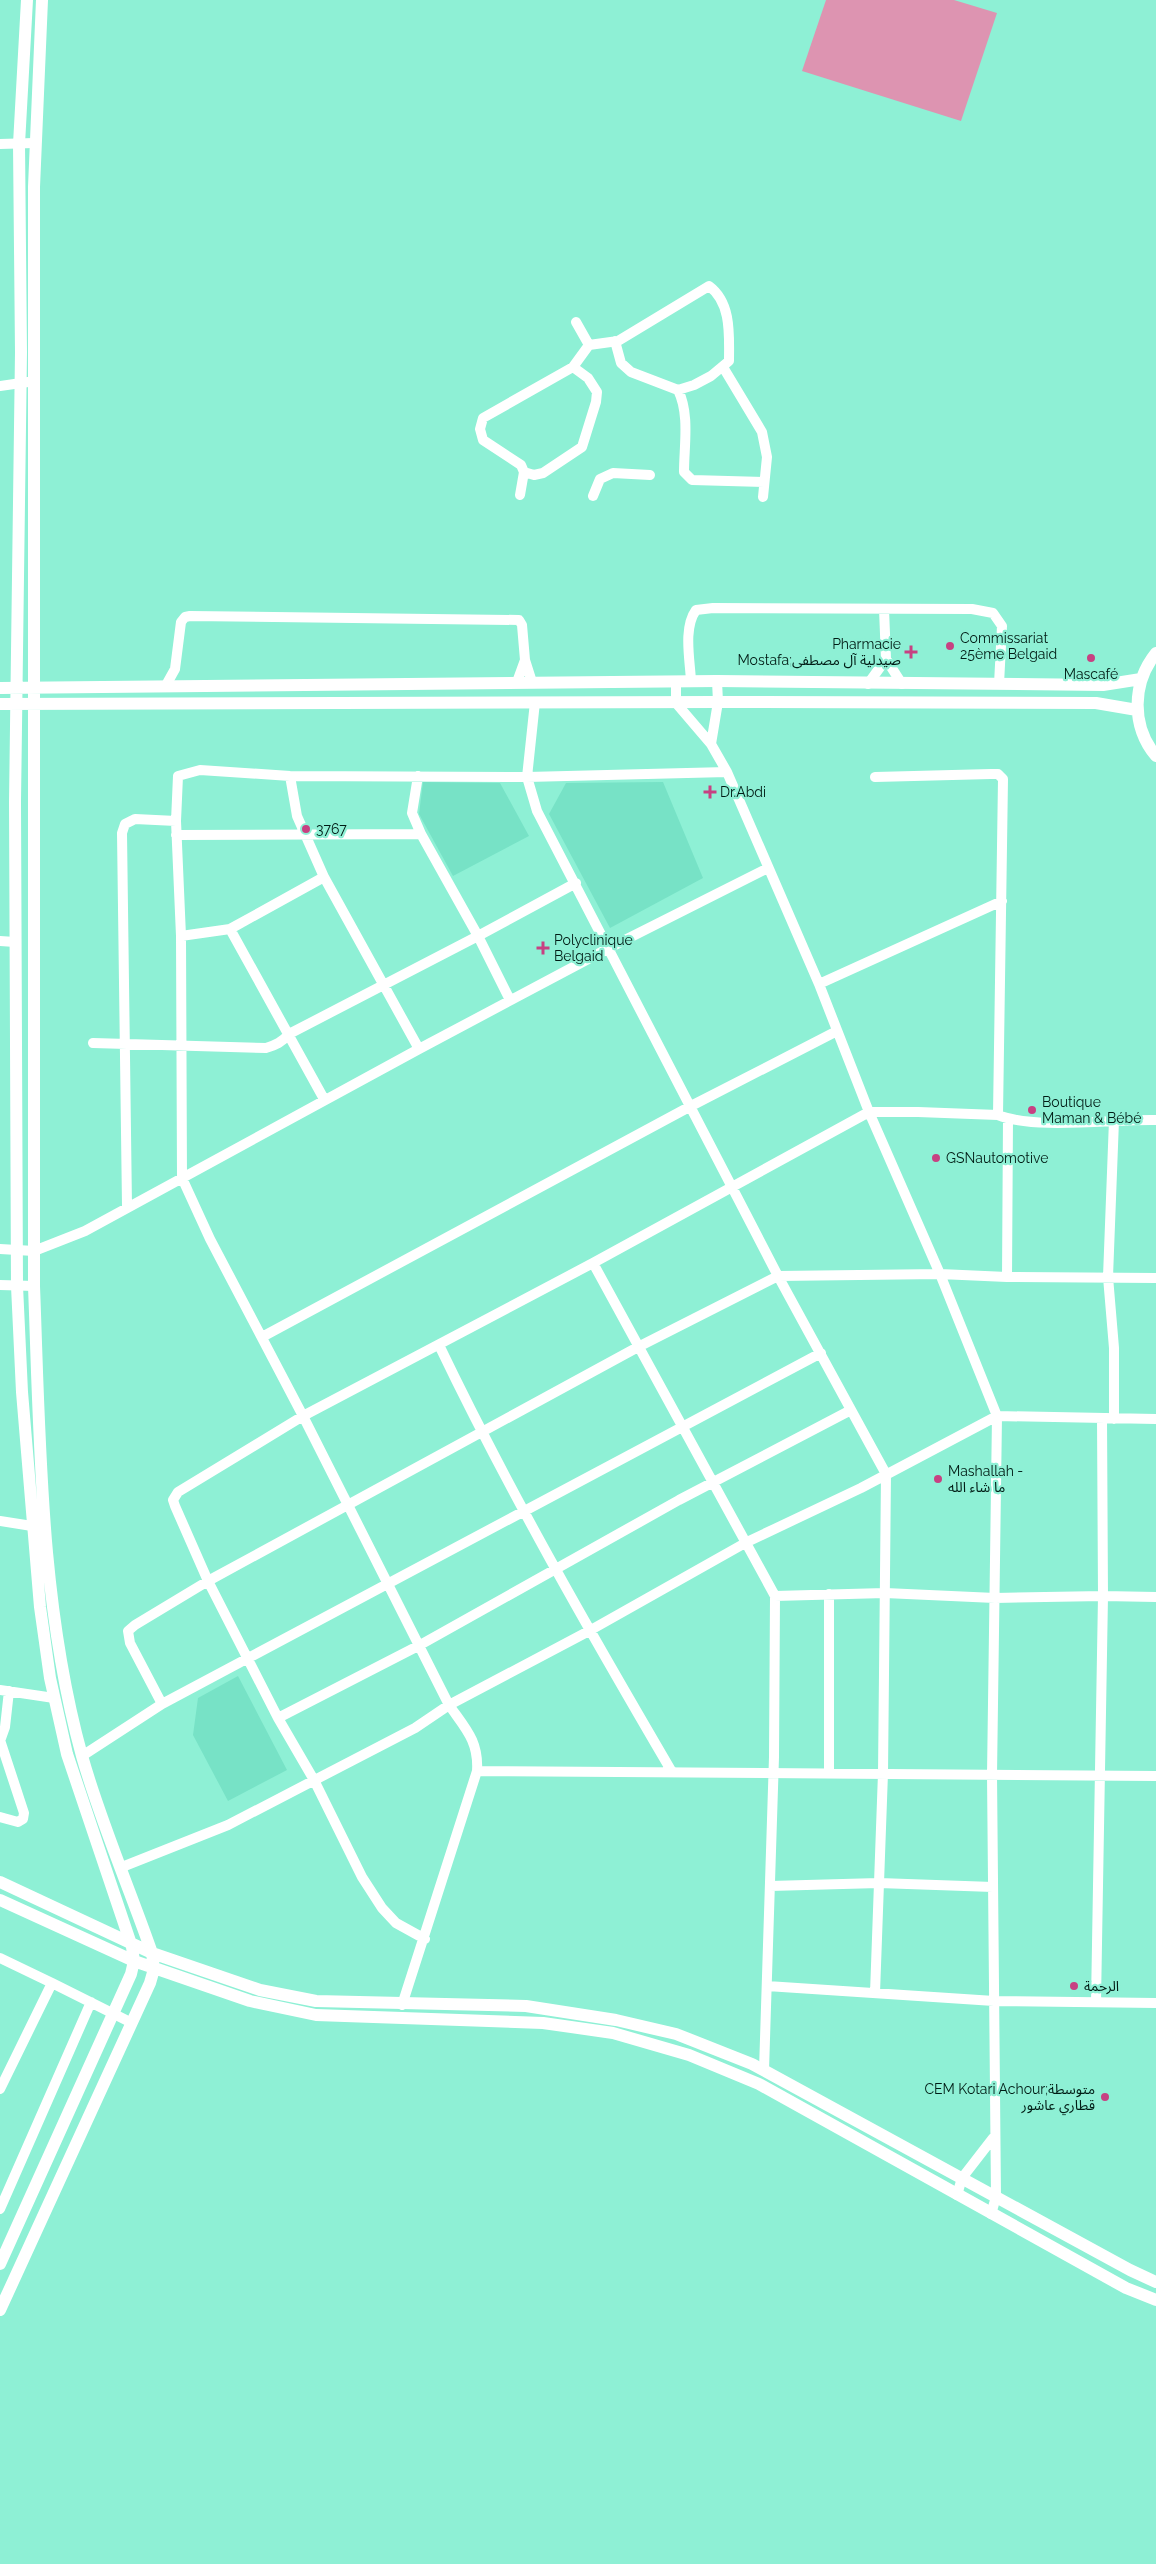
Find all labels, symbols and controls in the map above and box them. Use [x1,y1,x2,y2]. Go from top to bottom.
place label: Commissariat 25ème Belgaid [960,630,1057,662]
place label: Pharmacie Mostafa;صيدلية آل مصطفى [737,636,901,669]
marker: Commissariat 25ème Belgaid [944,640,956,652]
marker: Pharmacie Mostafa;صيدلية آل مصطفى [905,646,917,658]
marker: Mascafé [1085,652,1097,664]
place label: Mascafé [1064,666,1118,682]
place label: Dr.Abdi [720,784,766,800]
marker: Dr.Abdi [704,786,716,798]
place label: 3767 [316,821,347,837]
marker: 3767 [300,823,312,835]
place label: Polyclinique Belgaid [554,932,633,964]
marker: Polyclinique Belgaid [536,941,550,955]
place label: Boutique Maman & Bébé [1042,1094,1141,1126]
marker: Boutique Maman & Bébé [1026,1104,1038,1116]
place label: GSNautomotive [946,1150,1048,1166]
marker: GSNautomotive [930,1152,942,1164]
place label: Mashallah - ما شاء الله [948,1463,1023,1495]
marker: Mashallah - ما شاء الله [932,1473,944,1485]
place label: الرحمة [1084,1978,1119,1995]
marker: الرحمة [1068,1980,1080,1992]
place label: CEM Kotari Achour;متوسطة قطاري عاشور [924,2081,1095,2116]
marker: CEM Kotari Achour;متوسطة قطاري عاشور [1099,2091,1111,2103]

